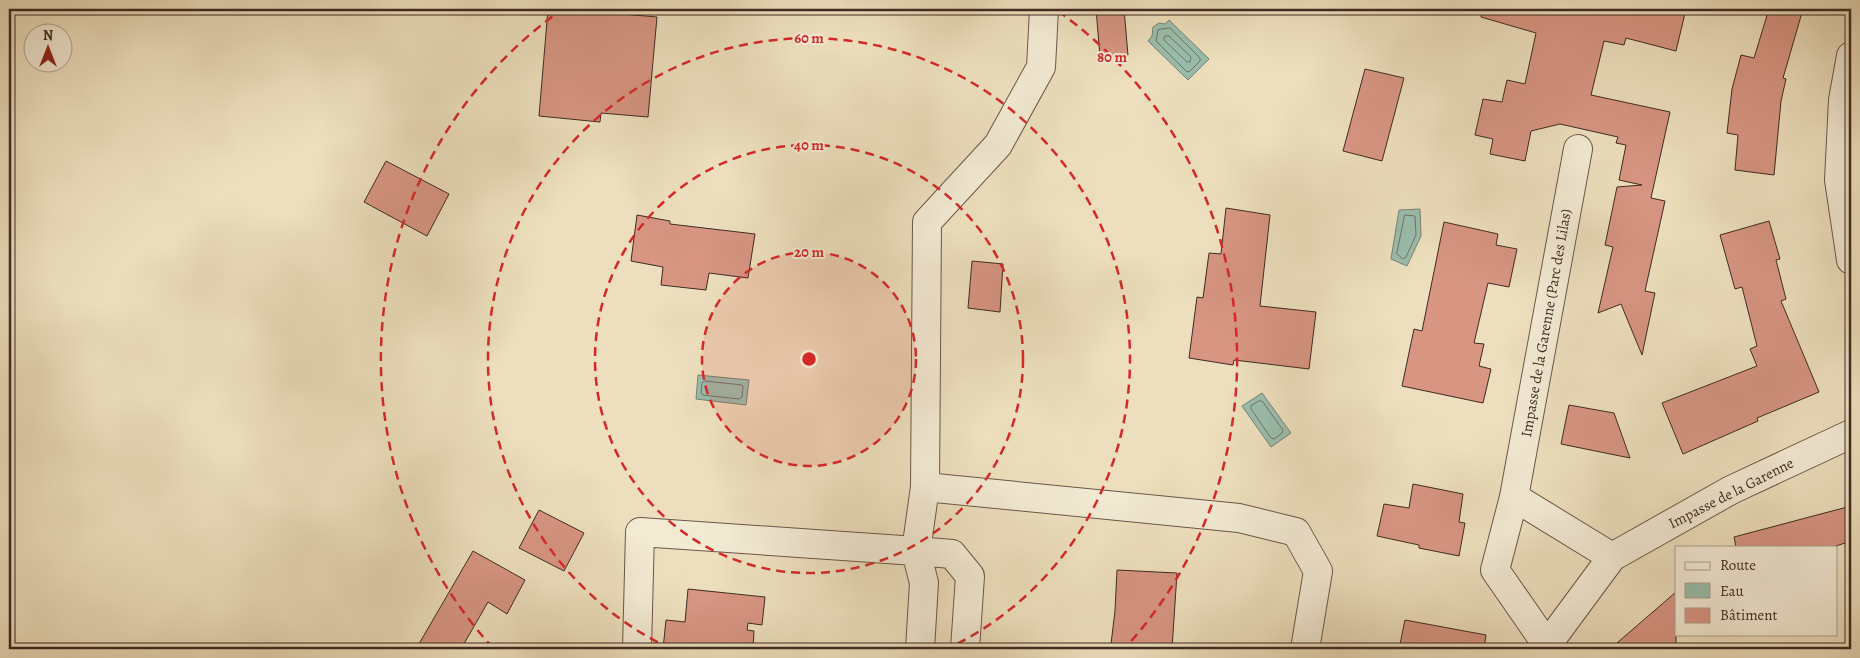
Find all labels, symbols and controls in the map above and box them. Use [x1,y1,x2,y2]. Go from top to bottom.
north arrow [22,22,72,72]
text: N [43,26,53,45]
text: 60 m [794,28,824,48]
text: 80 m [1097,47,1127,67]
text: 40 m [794,135,824,155]
street label: Impasse de la Garenne (Parc des Lilas) [1516,207,1576,439]
text: 20 m [794,242,824,262]
centre of rings [800,350,818,368]
street label: Impasse de la Garenne [1665,453,1797,533]
legend [1675,546,1838,636]
text: Route [1720,555,1756,575]
text: Eau [1720,581,1745,601]
text: Bâtiment [1720,605,1778,625]

